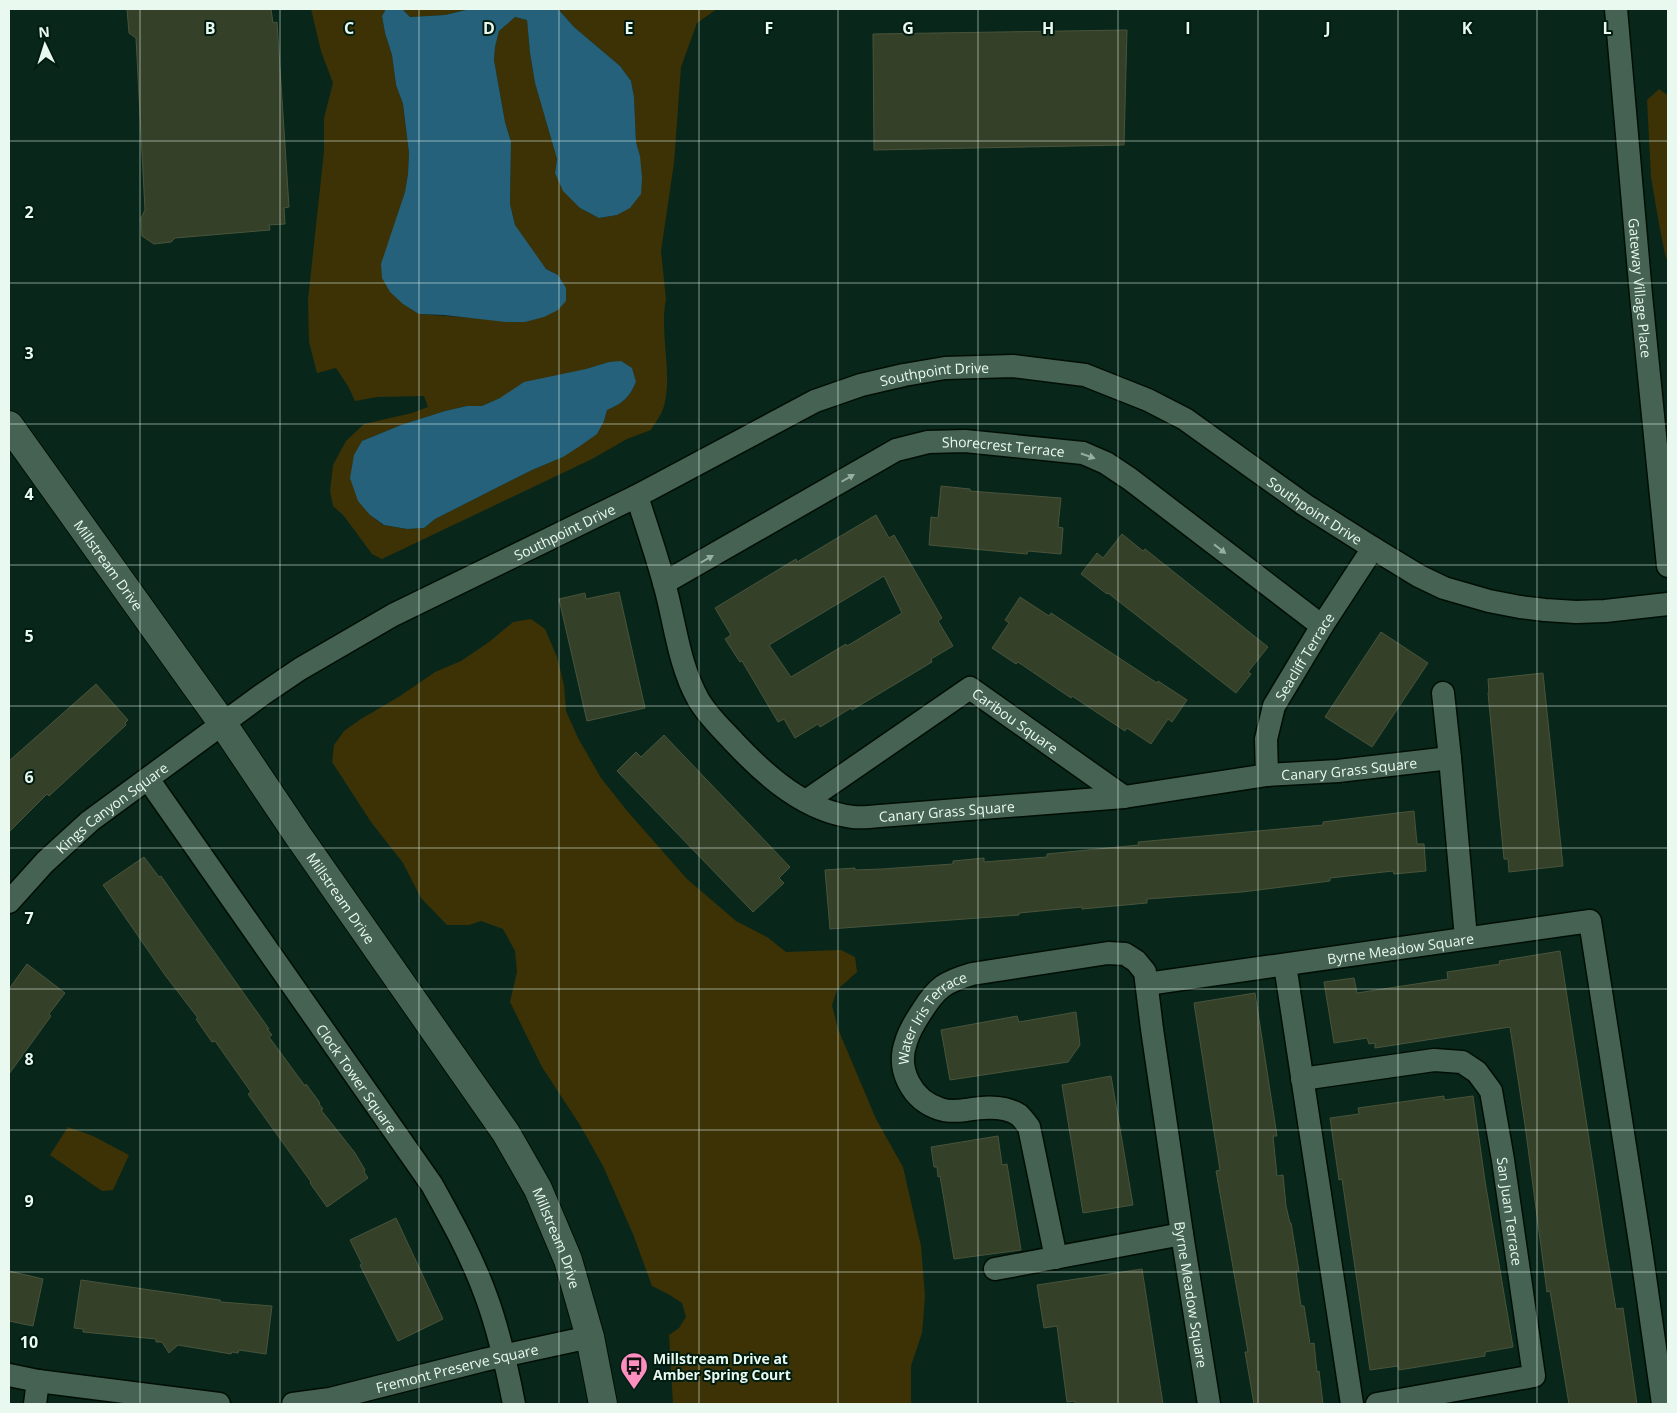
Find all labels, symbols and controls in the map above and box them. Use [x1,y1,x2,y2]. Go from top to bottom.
text: B [205,17,215,39]
text: C [344,17,354,39]
text: D [483,17,495,39]
text: E [625,17,634,39]
text: F [765,17,773,39]
text: G [902,17,914,39]
text: H [1042,17,1054,39]
text: I [1185,17,1191,39]
text: J [1323,17,1331,39]
text: K [1462,17,1473,39]
text: L [1602,17,1612,39]
north arrow [20,20,70,70]
text: N [38,22,50,41]
text: 2 [24,201,34,223]
street label: Gateway Village Place [1625,217,1657,359]
text: 3 [24,342,34,364]
street label: Southpoint Drive [878,357,989,390]
street label: Shorecrest Terrace [942,431,1066,461]
one-way arrow [1081,452,1096,460]
street label: Southpoint Drive [1264,472,1366,549]
one-way arrow [840,474,855,482]
text: 4 [24,483,34,505]
street label: Southpoint Drive [510,499,618,564]
street label: Millstream Drive [70,516,148,614]
one-way arrow [1213,543,1226,554]
one-way arrow [699,555,714,563]
street label: Seacliff Terrace [1270,609,1338,704]
text: 5 [24,625,34,647]
street label: Caribou Square [969,683,1063,757]
street label: Canary Grass Square [1281,752,1418,784]
street label: Kings Canyon Square [51,758,172,857]
text: 6 [24,766,34,788]
street label: Canary Grass Square [878,796,1015,826]
street label: Millstream Drive [303,848,380,947]
text: 7 [24,907,34,929]
street label: Byrne Meadow Square [1326,928,1475,968]
street label: Water Iris Terrace [893,967,969,1065]
street label: Clock Tower Square [312,1020,402,1136]
text: 8 [24,1048,34,1070]
street label: San Juan Terrace [1493,1156,1528,1267]
street label: Millstream Drive [529,1184,585,1291]
text: 9 [24,1190,34,1212]
street label: Byrne Meadow Square [1171,1220,1213,1369]
text: 10 [20,1331,38,1353]
street label: Fremont Preserve Square [374,1339,540,1397]
place label: Millstream Drive at Amber Spring Court [653,1349,791,1384]
bus stop icon: Millstream Drive at Amber Spring Court [619,1351,649,1390]

